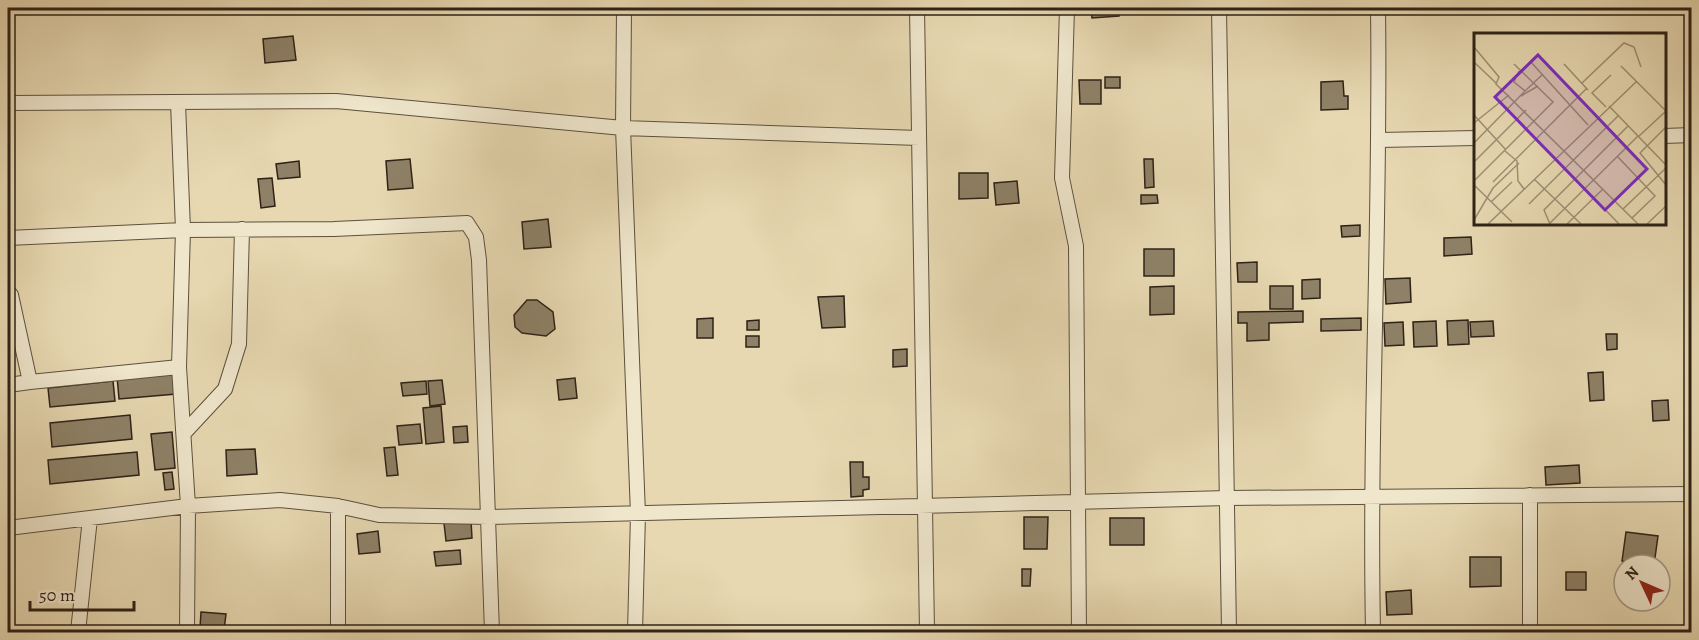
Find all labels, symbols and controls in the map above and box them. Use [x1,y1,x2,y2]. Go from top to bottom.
inset map [1474,33,1666,225]
north arrow [1612,553,1672,613]
text: N [1620,561,1644,585]
scale bar [30,574,134,612]
text: 50 m [39,583,75,607]

